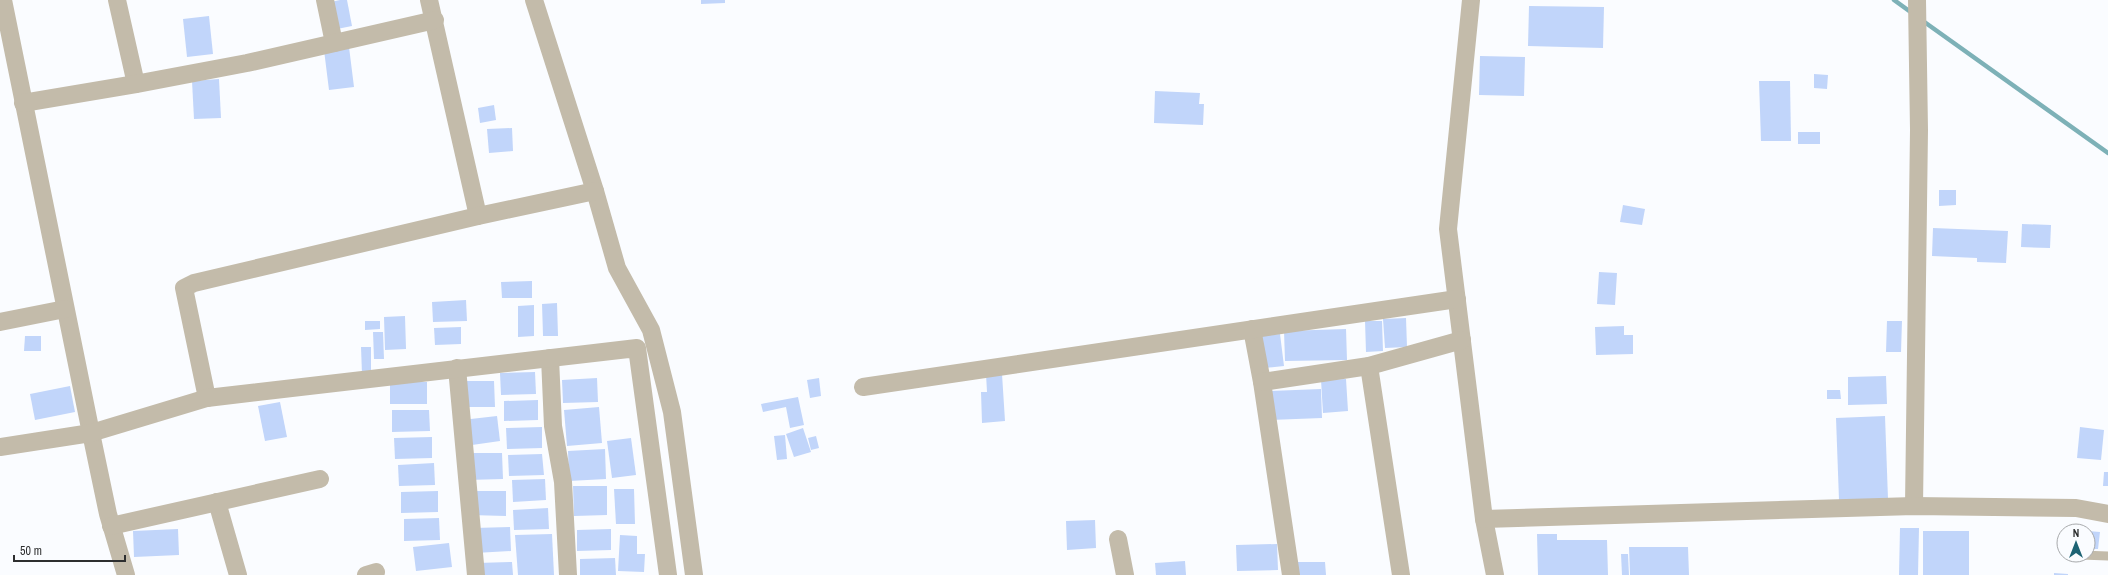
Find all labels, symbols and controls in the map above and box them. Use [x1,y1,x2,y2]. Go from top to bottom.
north arrow [2056,523,2096,563]
text: N [2073,526,2079,540]
scale bar [14,537,125,563]
text: 50 m [20,543,42,559]

